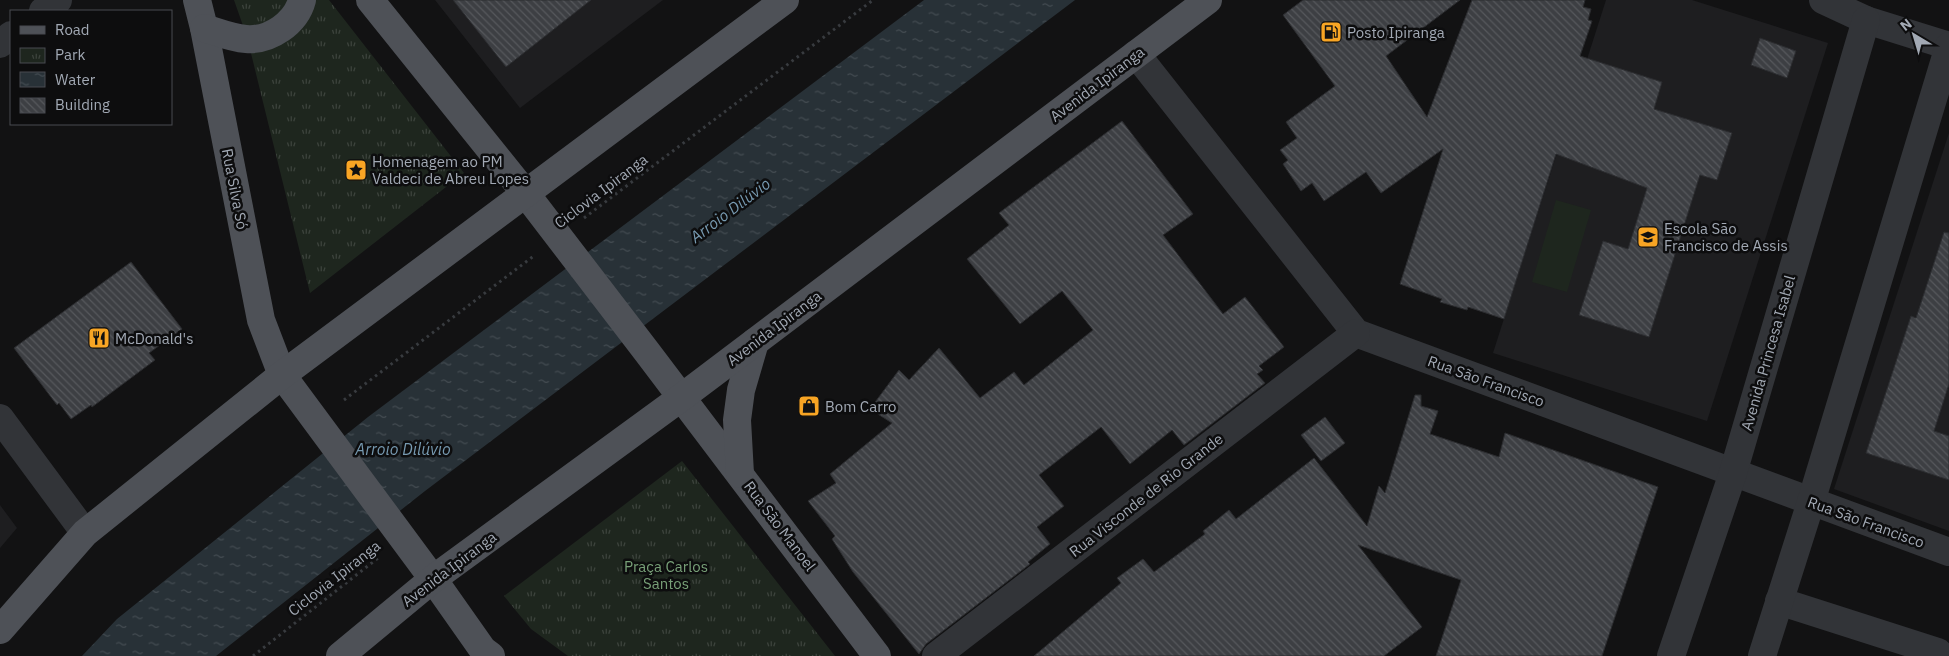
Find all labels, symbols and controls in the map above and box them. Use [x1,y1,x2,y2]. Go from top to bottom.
legend [10,10,172,125]
north arrow [1889,10,1939,60]
text: N [1896,15,1916,35]
text: Road [55,20,90,39]
fuel station icon: Posto Ipiranga [1319,20,1343,44]
place label: Posto Ipiranga [1347,23,1445,42]
street label: Avenida Ipiranga [1046,42,1148,126]
text: Park [55,45,85,64]
text: Water [55,70,96,89]
text: Building [55,95,110,114]
street label: Rua Silva Só [218,147,252,231]
street label: Ciclovia Ipiranga [551,150,651,232]
place label: Homenagem ao PM Valdeci de Abreu Lopes [372,152,529,188]
place icon: Homenagem ao PM Valdeci de Abreu Lopes [344,158,368,182]
water label: Arroio Dilúvio [685,173,774,247]
place label: Escola São Francisco de Assis [1664,219,1788,255]
school or university icon: Escola São Francisco de Assis [1636,225,1660,249]
street label: Avenida Princesa Isabel [1737,273,1799,433]
street label: Avenida Ipiranga [723,286,825,370]
restaurant icon: McDonald's [87,326,111,350]
place label: McDonald's [115,329,193,348]
street label: Rua São Francisco [1425,351,1547,411]
shop icon: Bom Carro [797,394,821,418]
place label: Bom Carro [825,397,897,416]
street label: Rua Visconde de Rio Grande [1065,429,1227,561]
water label: Arroio Dilúvio [354,439,451,459]
street label: Rua São Manoel [740,477,820,575]
street label: Rua São Francisco [1805,492,1927,552]
street label: Avenida Ipiranga [398,527,500,611]
street label: Ciclovia Ipiranga [284,536,384,620]
park label: Praça Carlos Santos [624,557,708,593]

